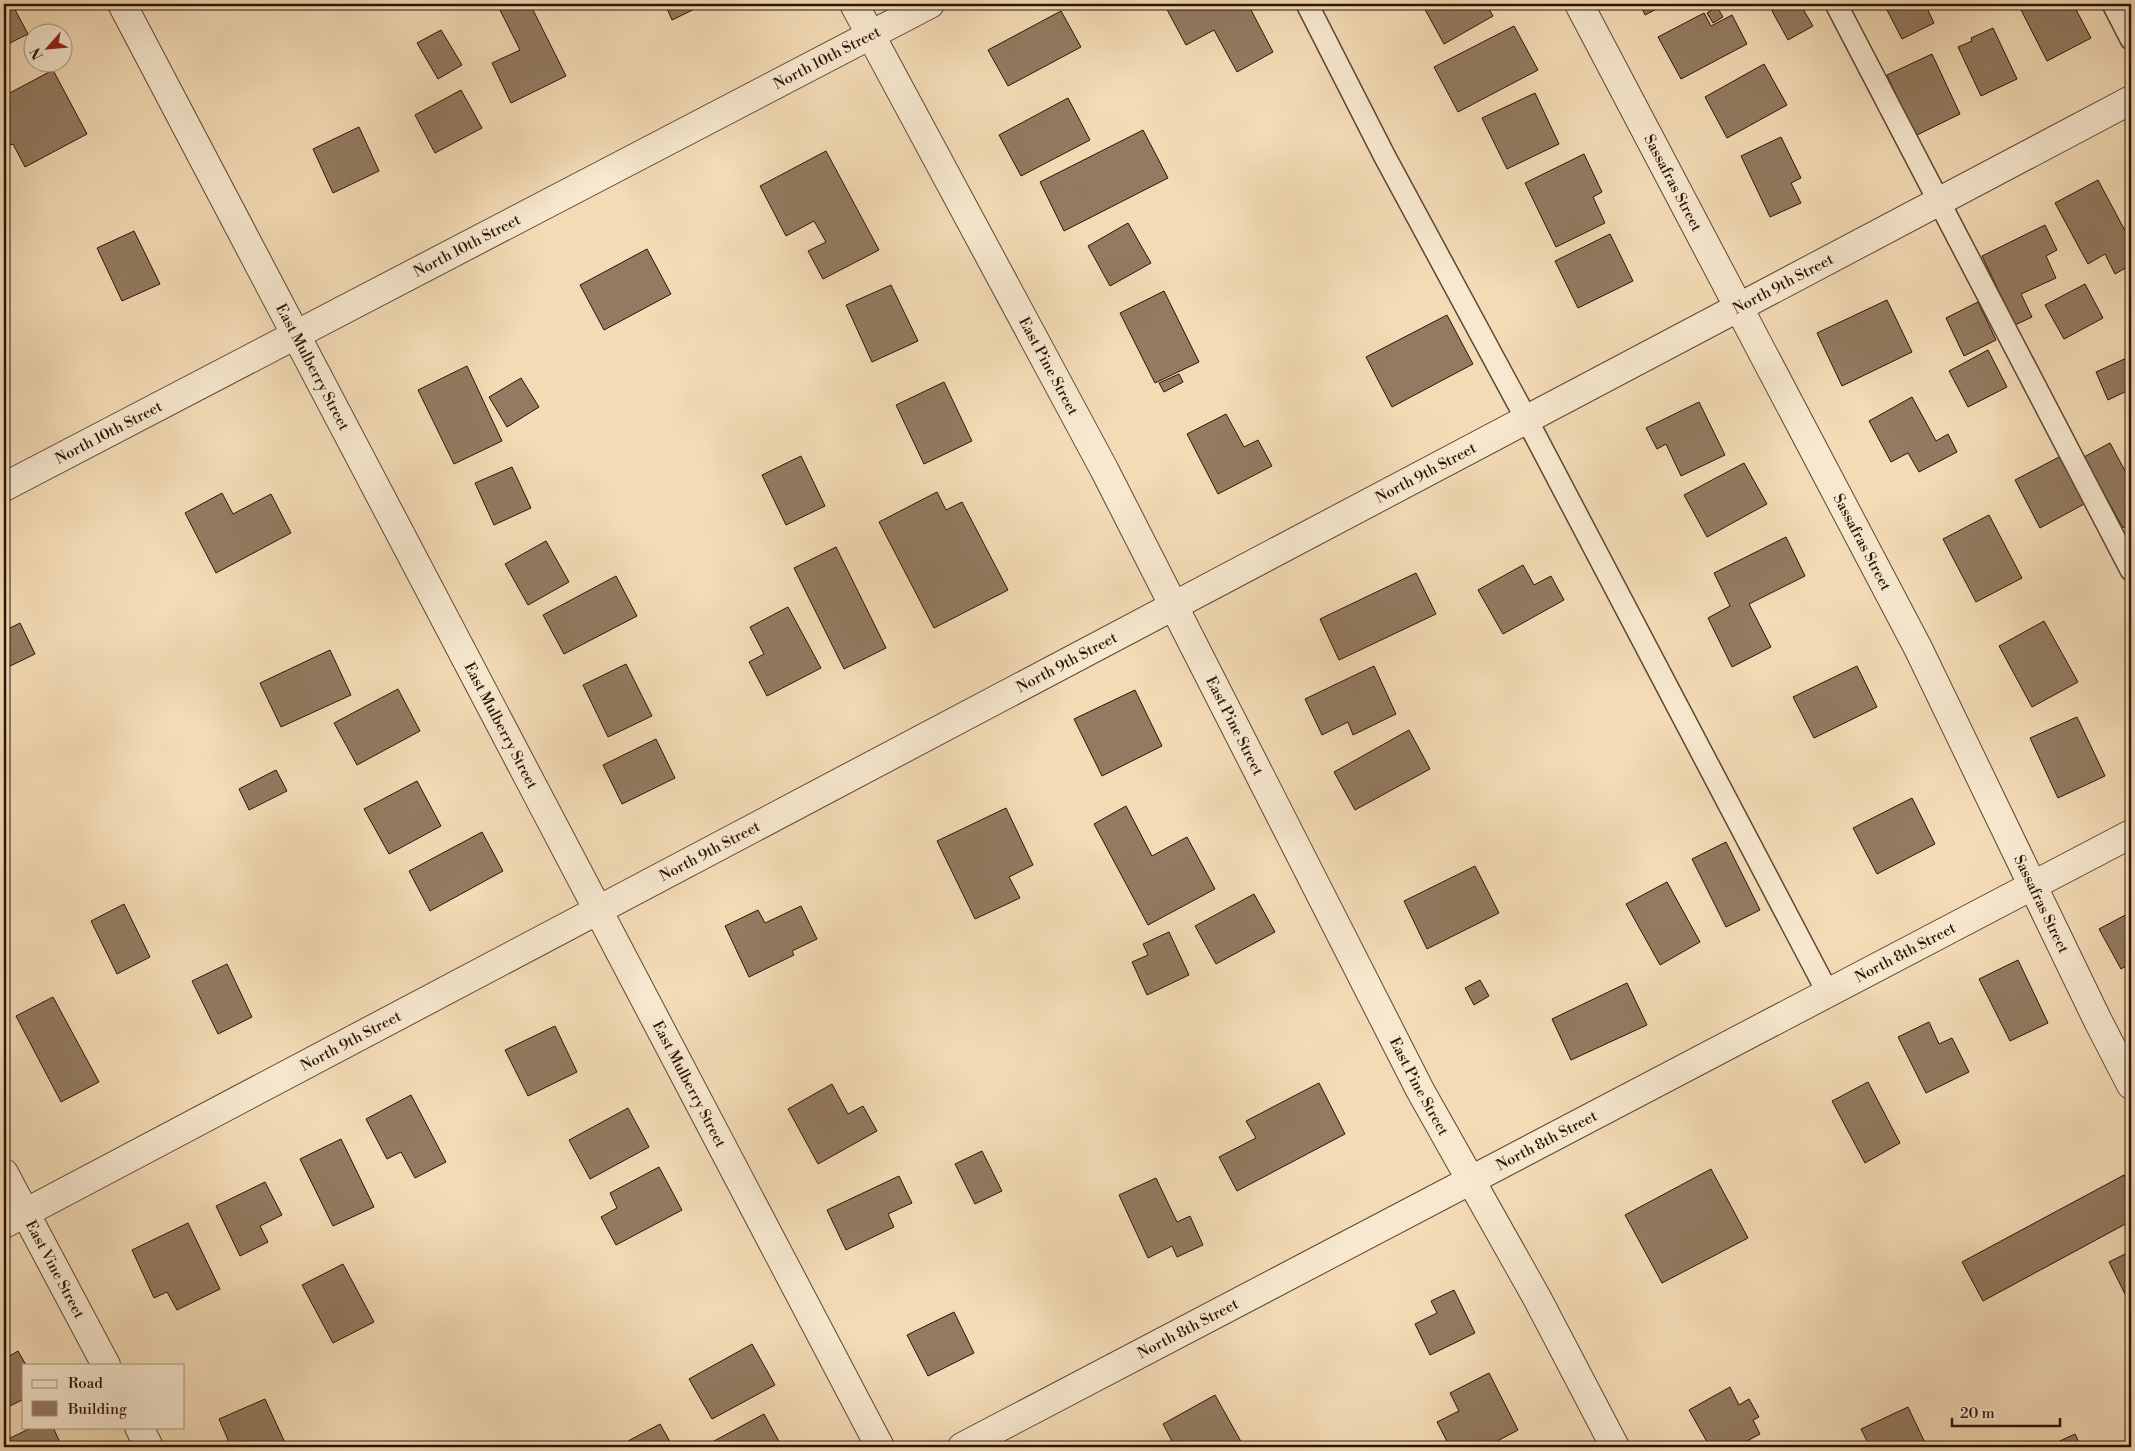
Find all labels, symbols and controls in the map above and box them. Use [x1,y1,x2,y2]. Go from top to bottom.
north arrow [22,22,72,72]
street label: North 10th Street [770,22,884,94]
text: N [27,44,48,62]
street label: Sassafras Street [1640,131,1707,235]
street label: North 10th Street [410,210,524,281]
street label: North 9th Street [1729,249,1837,318]
street label: East Mulberry Street [272,300,354,434]
street label: East Pine Street [1015,314,1083,419]
street label: North 10th Street [52,396,166,468]
street label: North 9th Street [1372,438,1480,507]
street label: Sassafras Street [1829,490,1896,594]
street label: North 9th Street [1013,628,1121,697]
street label: East Mulberry Street [460,659,542,793]
street label: East Pine Street [1202,673,1268,779]
street label: North 9th Street [656,816,764,886]
street label: Sassafras Street [2010,852,2074,957]
street label: North 8th Street [1851,918,1960,987]
street label: North 9th Street [297,1006,405,1075]
street label: East Mulberry Street [648,1017,731,1151]
street label: East Pine Street [1385,1034,1453,1139]
street label: North 8th Street [1493,1106,1601,1175]
street label: East Vine Street [21,1217,89,1322]
street label: North 8th Street [1134,1294,1242,1363]
legend [22,1364,185,1428]
text: Road [68,1374,103,1393]
scale bar [1952,1396,2060,1428]
text: Building [67,1400,127,1419]
text: 20 m [1960,1404,1995,1423]

